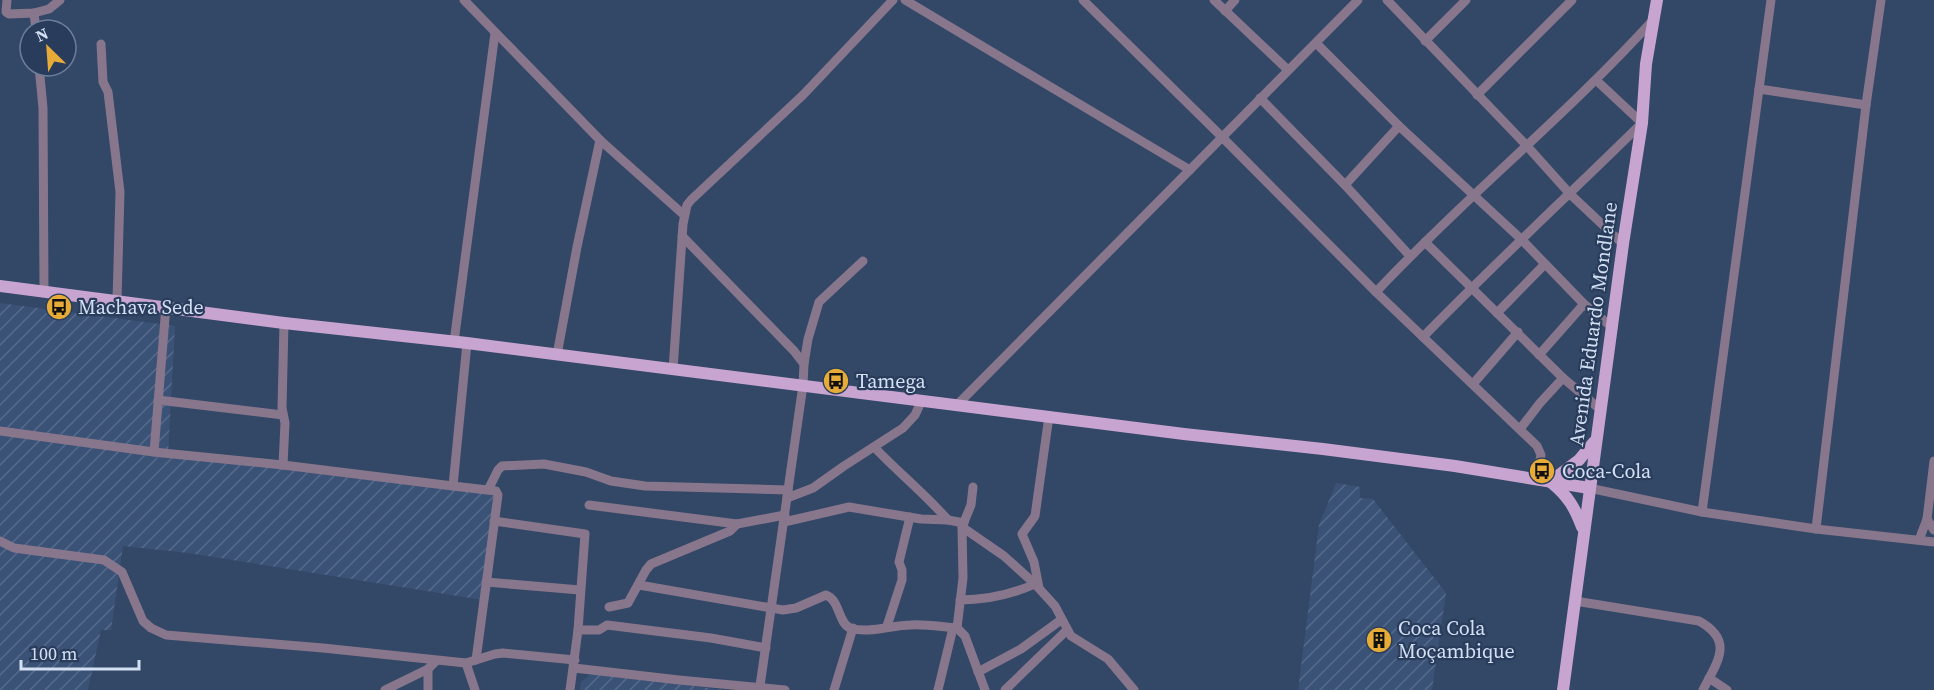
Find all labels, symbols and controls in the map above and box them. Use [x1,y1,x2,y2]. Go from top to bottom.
north arrow [18,18,78,78]
text: N [32,22,52,47]
street label: Avenida Eduardo Mondlane [1562,200,1624,448]
bus stop icon: Machava Sede [44,292,74,322]
place label: Machava Sede [78,293,204,321]
bus stop icon: Tamega [821,366,851,396]
place label: Tamega [856,367,927,395]
bus stop icon: Coca-Cola [1527,456,1557,486]
place label: Coca-Cola [1562,457,1652,485]
place label: Coca Cola Moçambique [1398,614,1515,665]
building icon: Coca Cola Moçambique [1364,625,1394,655]
scale bar [21,633,140,671]
text: 100 m [30,641,77,666]

